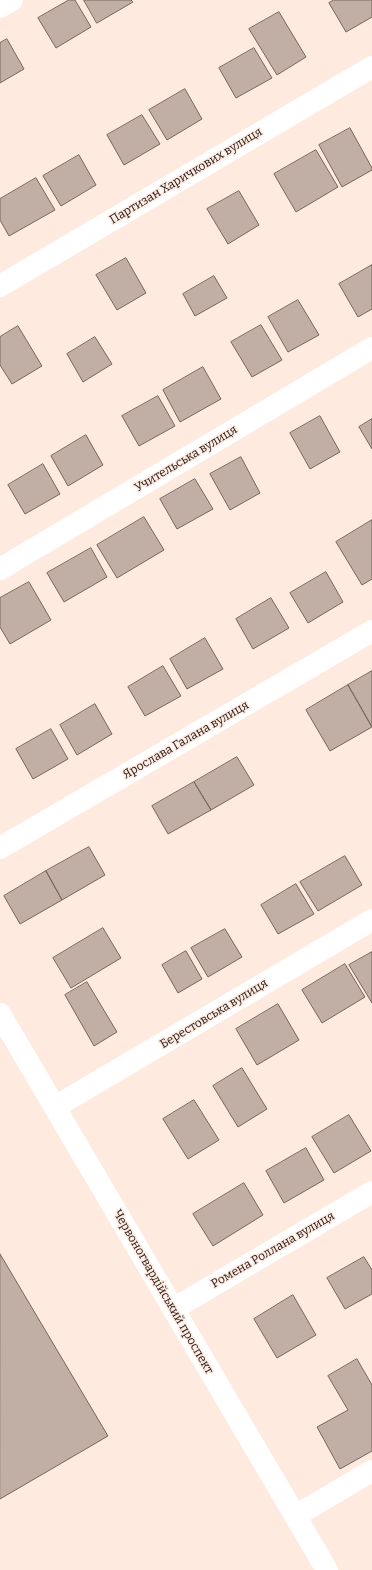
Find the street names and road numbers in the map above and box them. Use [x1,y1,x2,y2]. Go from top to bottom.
street label: Партизан Харичкових вулиця [107,125,265,227]
street label: Учительська вулиця [132,423,240,495]
street label: Ярослава Галана вулиця [120,698,252,782]
street label: Берестовська вулиця [158,976,270,1052]
street label: Червоногвардійський проспект [110,1207,216,1377]
street label: Ромена Роллана вулиця [209,1209,337,1291]

